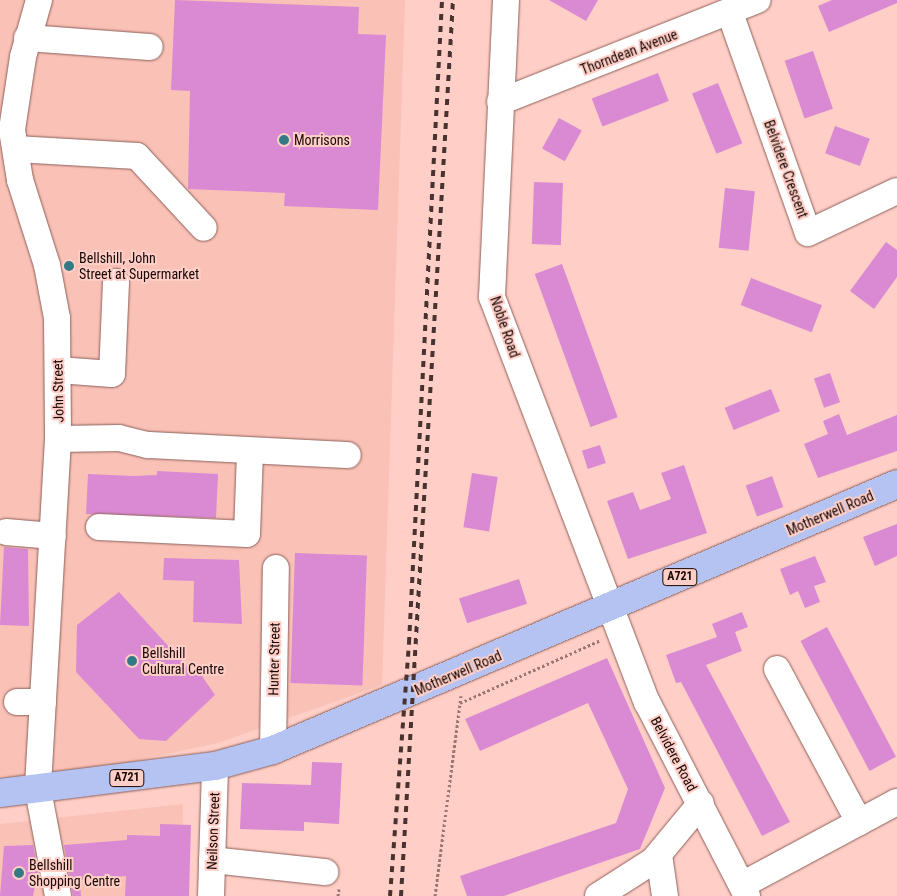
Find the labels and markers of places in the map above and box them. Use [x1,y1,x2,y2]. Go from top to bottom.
place label: Morrisons [294,132,350,148]
marker: Morrisons [278,134,290,146]
place label: Bellshill, John Street at Supermarket [79,250,199,282]
marker: Bellshill, John Street at Supermarket [63,260,75,272]
place label: Bellshill Cultural Centre [142,645,224,678]
marker: Bellshill Cultural Centre [126,655,138,667]
place label: Bellshill Shopping Centre [29,857,120,890]
marker: Bellshill Shopping Centre [13,867,25,879]

